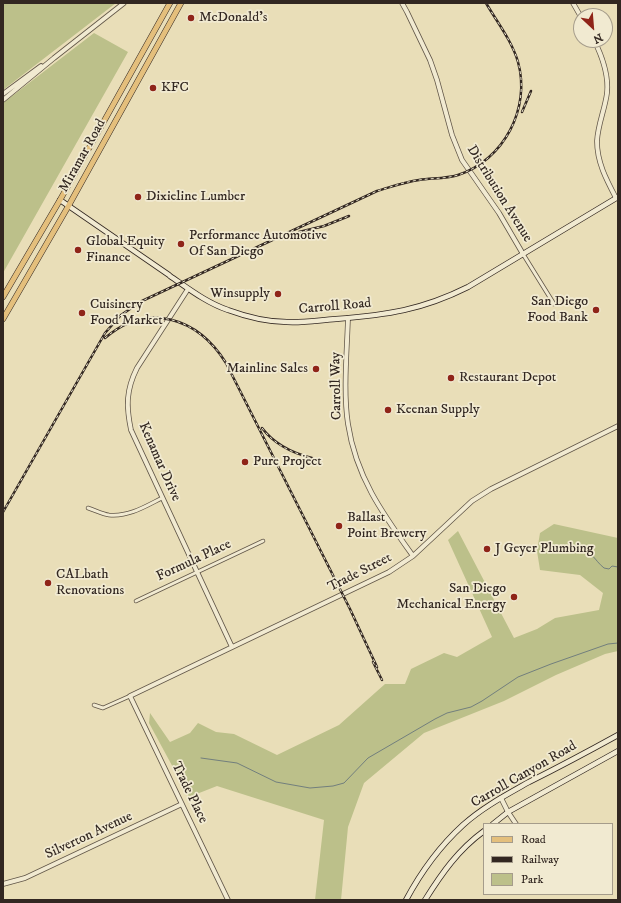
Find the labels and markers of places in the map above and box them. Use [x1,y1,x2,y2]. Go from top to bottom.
place label: McDonald's [199,10,267,26]
marker: McDonald's [186,13,196,23]
place label: KFC [161,80,189,96]
marker: KFC [148,83,158,93]
place label: Dixieline Lumber [146,189,245,205]
marker: Dixieline Lumber [133,192,143,202]
place label: Performance Automotive Of San Diego [189,228,327,260]
place label: Global Equity Finance [86,234,165,266]
marker: Performance Automotive Of San Diego [176,239,186,249]
marker: Global Equity Finance [73,245,83,255]
place label: Winsupply [210,286,270,302]
marker: Winsupply [273,289,283,299]
place label: San Diego Food Bank [527,294,588,326]
place label: Cuisinery Food Market [90,297,163,330]
marker: San Diego Food Bank [591,305,601,315]
marker: Cuisinery Food Market [77,308,87,318]
place label: Mainline Sales [227,361,308,377]
marker: Mainline Sales [311,364,321,374]
place label: Restaurant Depot [459,370,556,386]
marker: Restaurant Depot [446,373,456,383]
place label: Keenan Supply [396,402,480,418]
marker: Keenan Supply [383,405,393,415]
place label: Pure Project [253,454,322,470]
marker: Pure Project [240,457,250,467]
place label: Ballast Point Brewery [347,510,426,542]
marker: Ballast Point Brewery [334,521,344,531]
place label: J Geyer Plumbing [495,541,594,557]
marker: J Geyer Plumbing [482,544,492,554]
place label: CALbath Renovations [56,567,124,600]
marker: CALbath Renovations [43,578,53,588]
place label: San Diego Mechanical Energy [396,581,506,614]
marker: San Diego Mechanical Energy [509,592,519,602]

